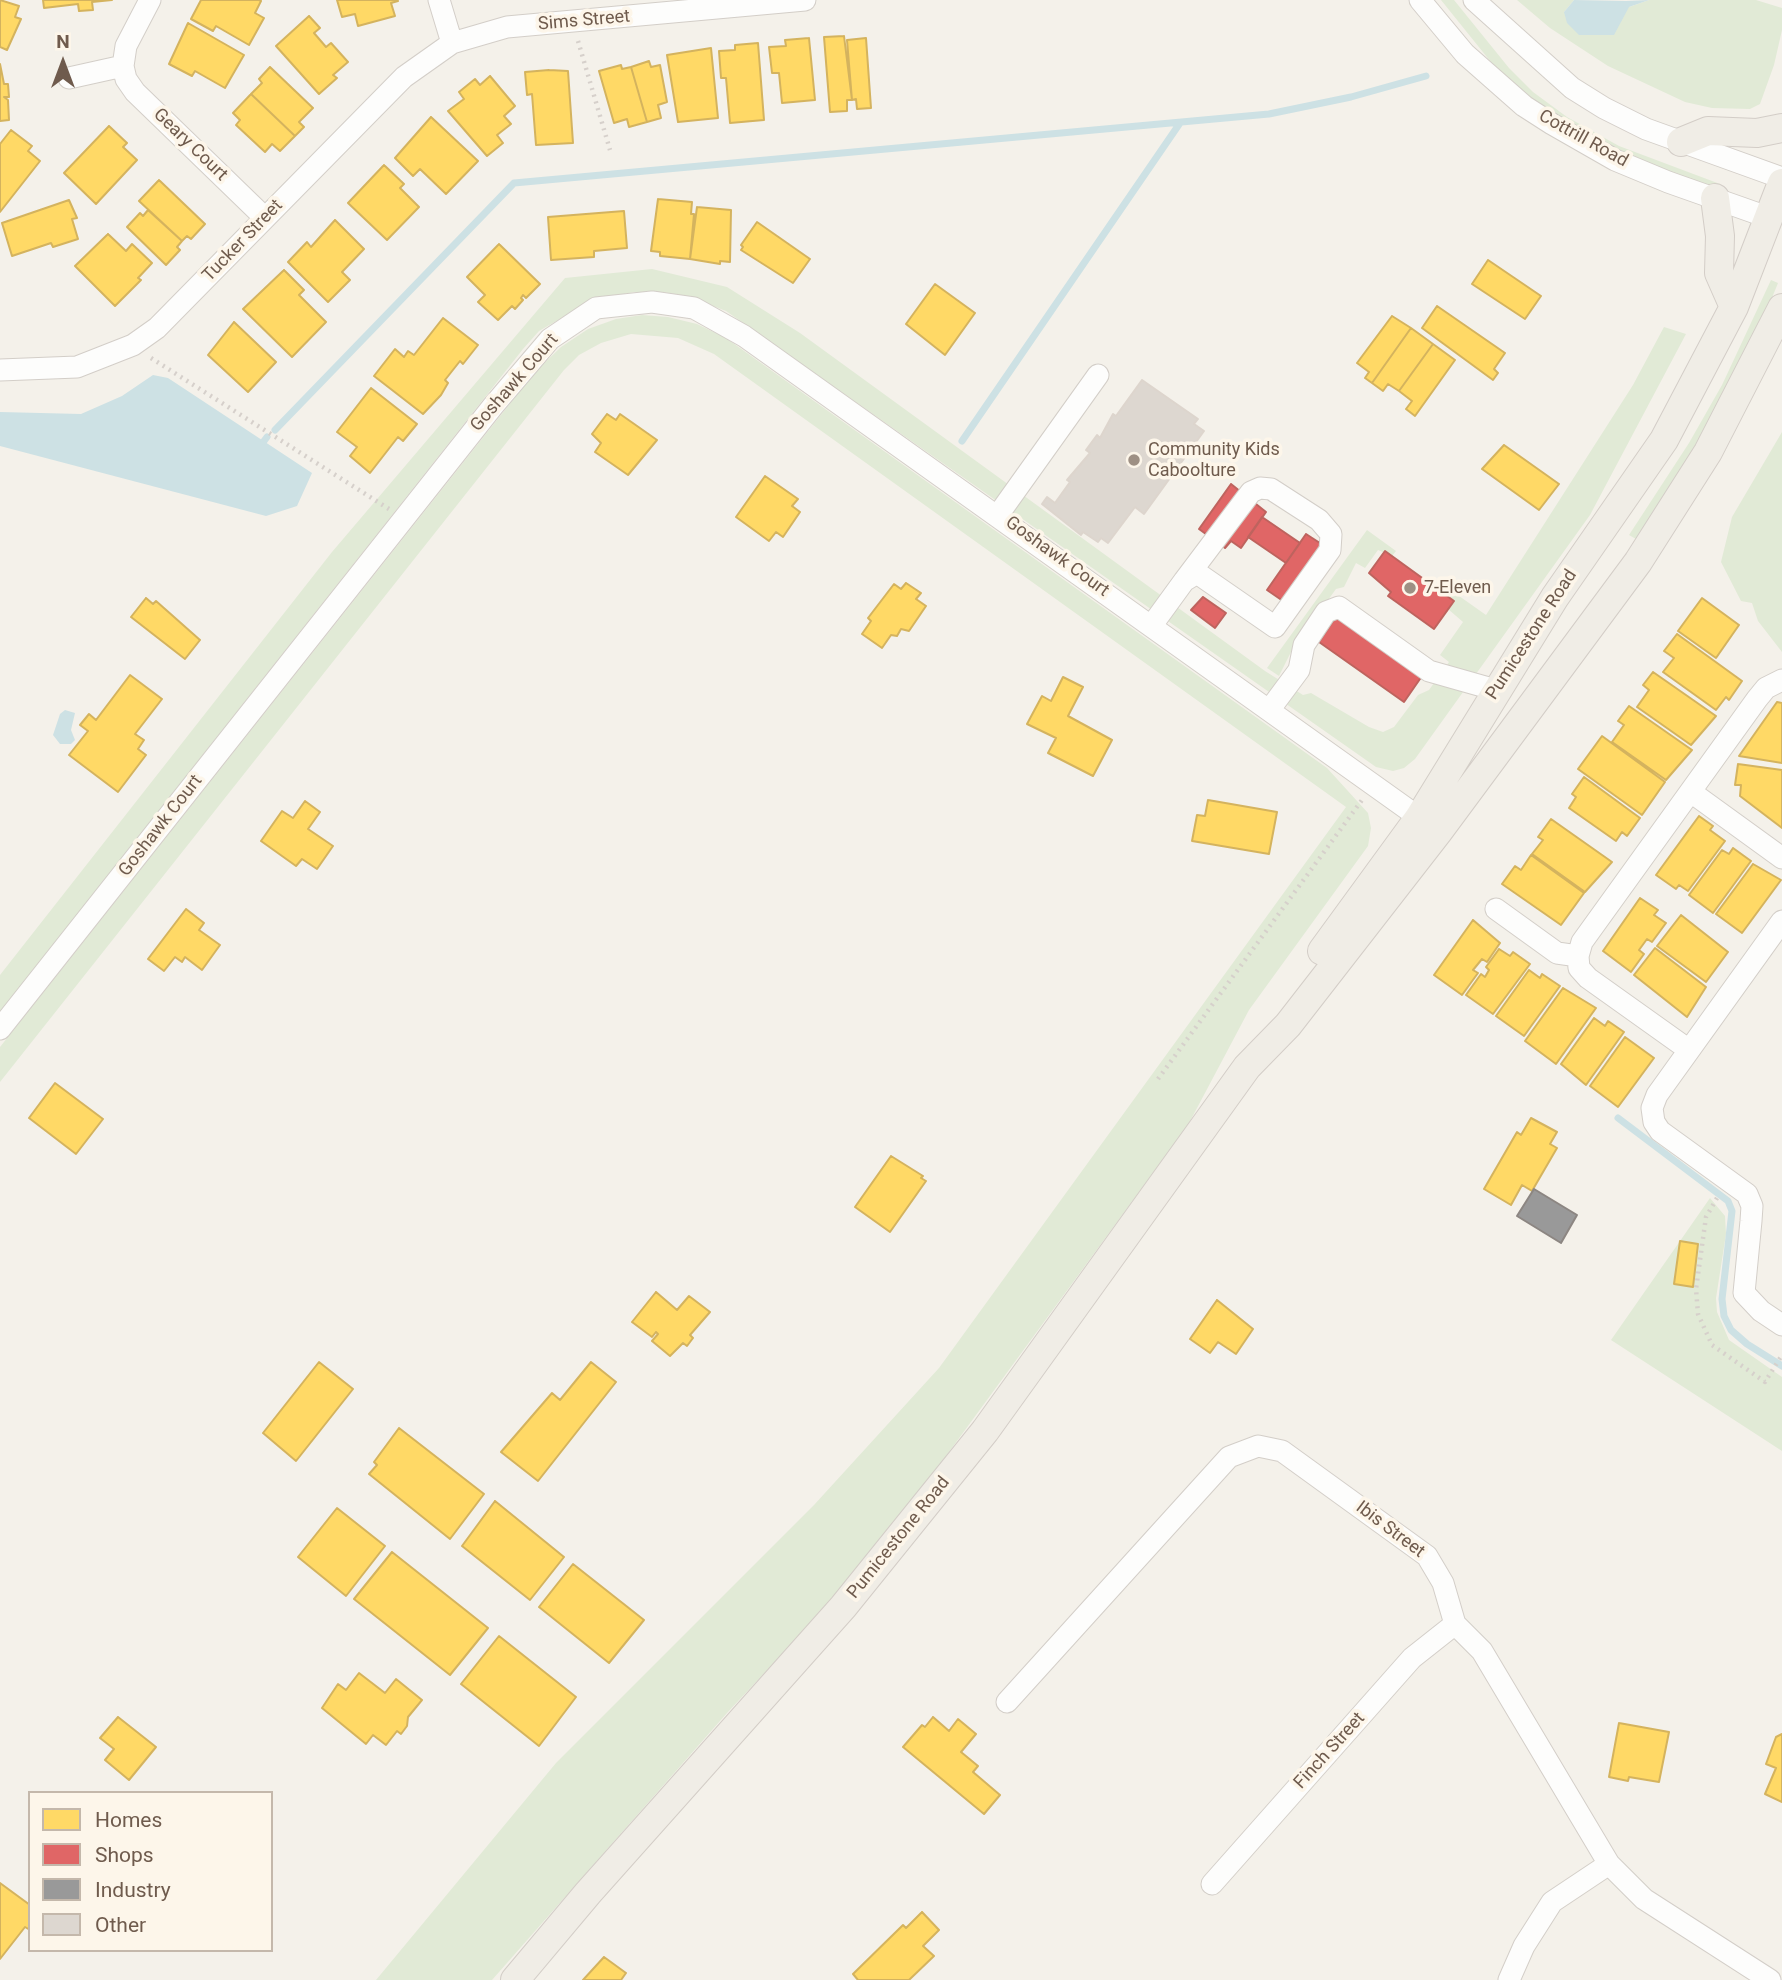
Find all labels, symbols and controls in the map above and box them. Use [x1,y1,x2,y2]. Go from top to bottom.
street label: Sims Street [537,6,631,36]
north arrow [28,28,98,98]
text: N [56,30,70,53]
street label: Geary Court [148,104,232,186]
street label: Cottrill Road [1535,106,1631,172]
street label: Tucker Street [198,195,288,287]
street label: Goshawk Court [467,330,563,436]
place label: Community Kids Caboolture [1148,439,1280,482]
marker: Community Kids Caboolture [1126,452,1142,468]
street label: Goshawk Court [1001,512,1113,602]
street label: Pumicestone Road [1482,566,1582,704]
place label: 7-Eleven [1424,577,1491,599]
marker: 7-Eleven [1402,580,1418,596]
street label: Goshawk Court [115,771,207,881]
street label: Pumicestone Road [843,1473,955,1603]
street label: Ibis Street [1351,1497,1429,1563]
street label: Finch Street [1290,1708,1370,1794]
legend [28,1791,273,1952]
text: Homes [95,1808,162,1832]
text: Shops [95,1843,154,1867]
text: Industry [95,1878,171,1902]
text: Other [95,1913,146,1937]

